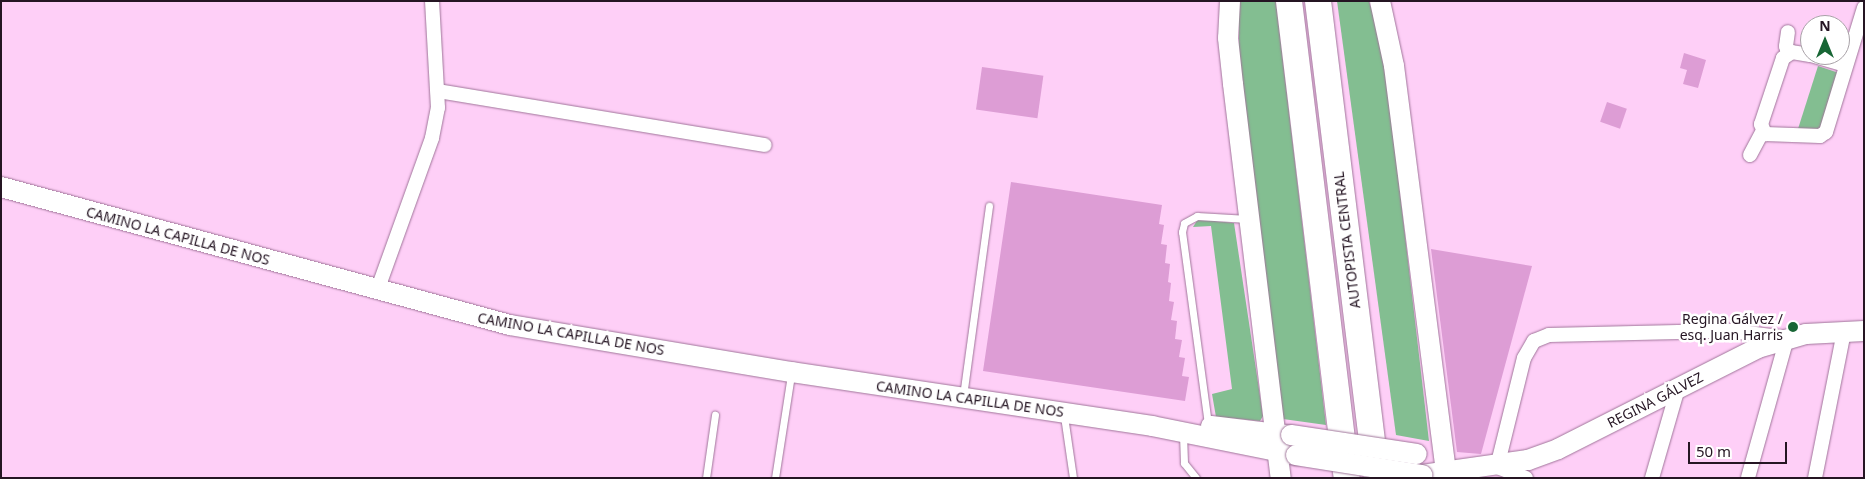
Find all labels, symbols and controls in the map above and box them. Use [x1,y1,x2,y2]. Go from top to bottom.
north arrow [1800,15,1850,65]
text: N [1819,16,1831,35]
street label: AUTOPISTA CENTRAL [1330,171,1364,309]
street label: CAMINO LA CAPILLA DE NOS [84,203,272,269]
street label: CAMINO LA CAPILLA DE NOS [476,309,666,359]
place label: Regina Gálvez / esq. Juan Harris [1680,311,1783,344]
marker: Regina Gálvez / esq. Juan Harris [1787,321,1799,333]
street label: REGINA GÁLVEZ [1604,369,1706,431]
street label: CAMINO LA CAPILLA DE NOS [875,377,1065,421]
scale bar [1690,432,1789,464]
text: 50 m [1696,441,1731,461]

